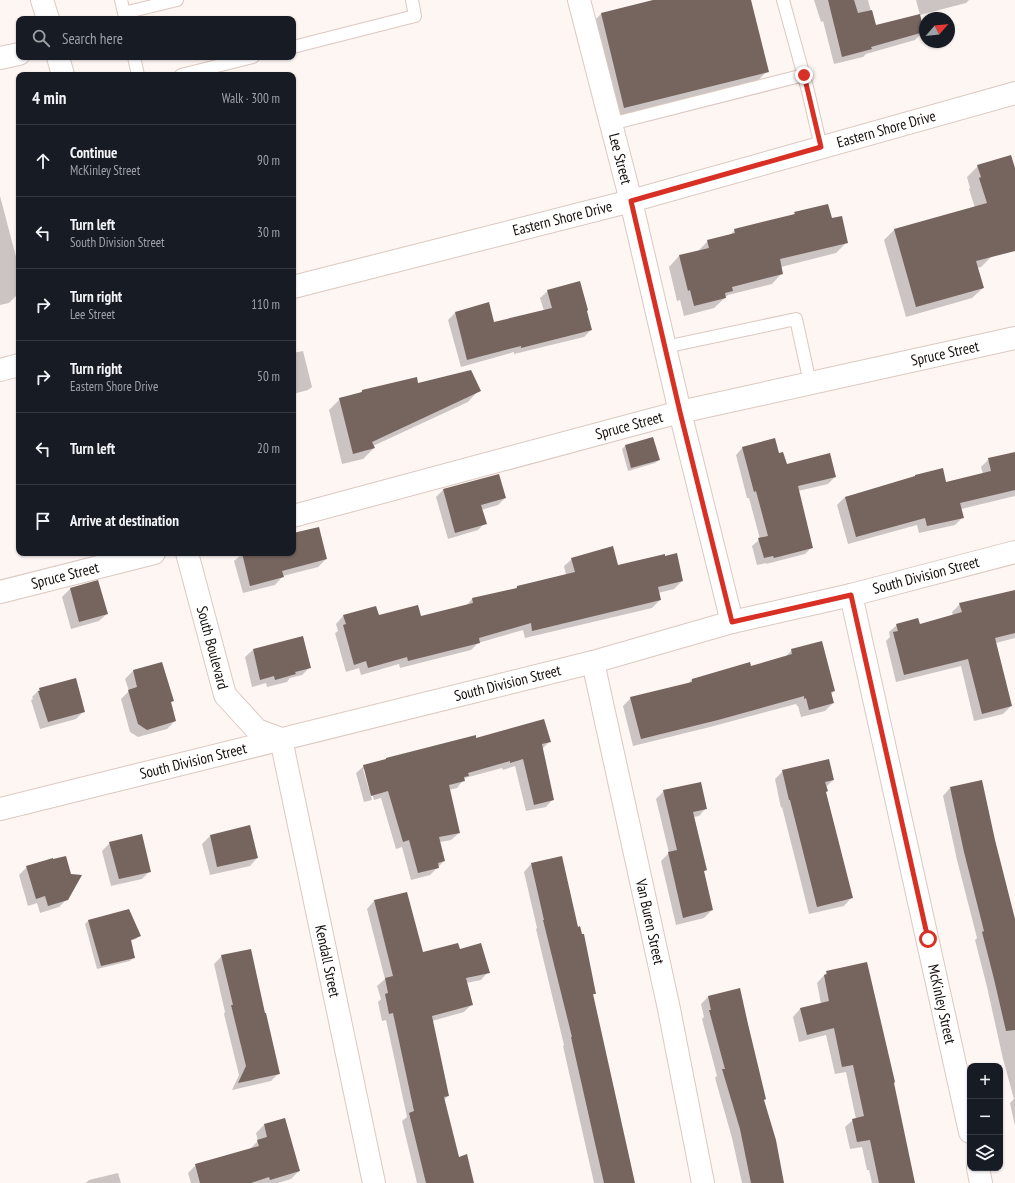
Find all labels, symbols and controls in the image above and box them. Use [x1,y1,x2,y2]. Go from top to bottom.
north arrow [919,12,955,48]
search box [16,16,296,60]
icon: search [30,27,52,49]
text: Search here [62,29,123,48]
route end [795,66,813,84]
text: 4 min [32,87,66,109]
text: Walk · 300 m [222,90,280,107]
street label: Eastern Shore Drive [835,106,938,152]
street label: Lee Street [605,131,636,186]
text: Continue [70,143,117,162]
icon: ahead [32,150,54,172]
text: 90 m [257,152,280,169]
text: McKinley Street [70,162,140,179]
street label: Eastern Shore Drive [511,196,614,240]
text: Turn left [70,215,115,234]
icon: left [32,222,54,244]
text: 30 m [257,224,280,241]
text: South Division Street [70,234,165,251]
text: Turn right [70,287,122,306]
icon: right [32,294,54,316]
text: 110 m [251,296,280,313]
text: Lee Street [70,306,115,323]
street label: Spruce Street [909,336,981,370]
text: Turn right [70,359,122,378]
icon: right [32,366,54,388]
text: 50 m [257,368,280,385]
text: Eastern Shore Drive [70,378,158,395]
street label: Spruce Street [593,407,665,443]
icon: left [32,438,54,460]
text: Turn left [70,439,115,458]
text: 20 m [257,440,280,457]
icon: arrive [32,510,54,532]
text: Arrive at destination [70,511,179,530]
street label: South Division Street [870,552,981,598]
street label: Spruce Street [29,557,101,593]
street label: South Boulevard [193,604,233,691]
street label: South Division Street [452,660,563,705]
street label: South Division Street [138,738,248,783]
street label: Van Buren Street [632,876,669,966]
street label: Kendall Street [311,923,345,999]
route start [919,930,937,948]
street label: McKinley Street [924,962,960,1046]
map controls [967,1063,1003,1171]
button: + [967,1063,1003,1099]
button: − [967,1099,1003,1135]
button: layers [967,1135,1003,1171]

